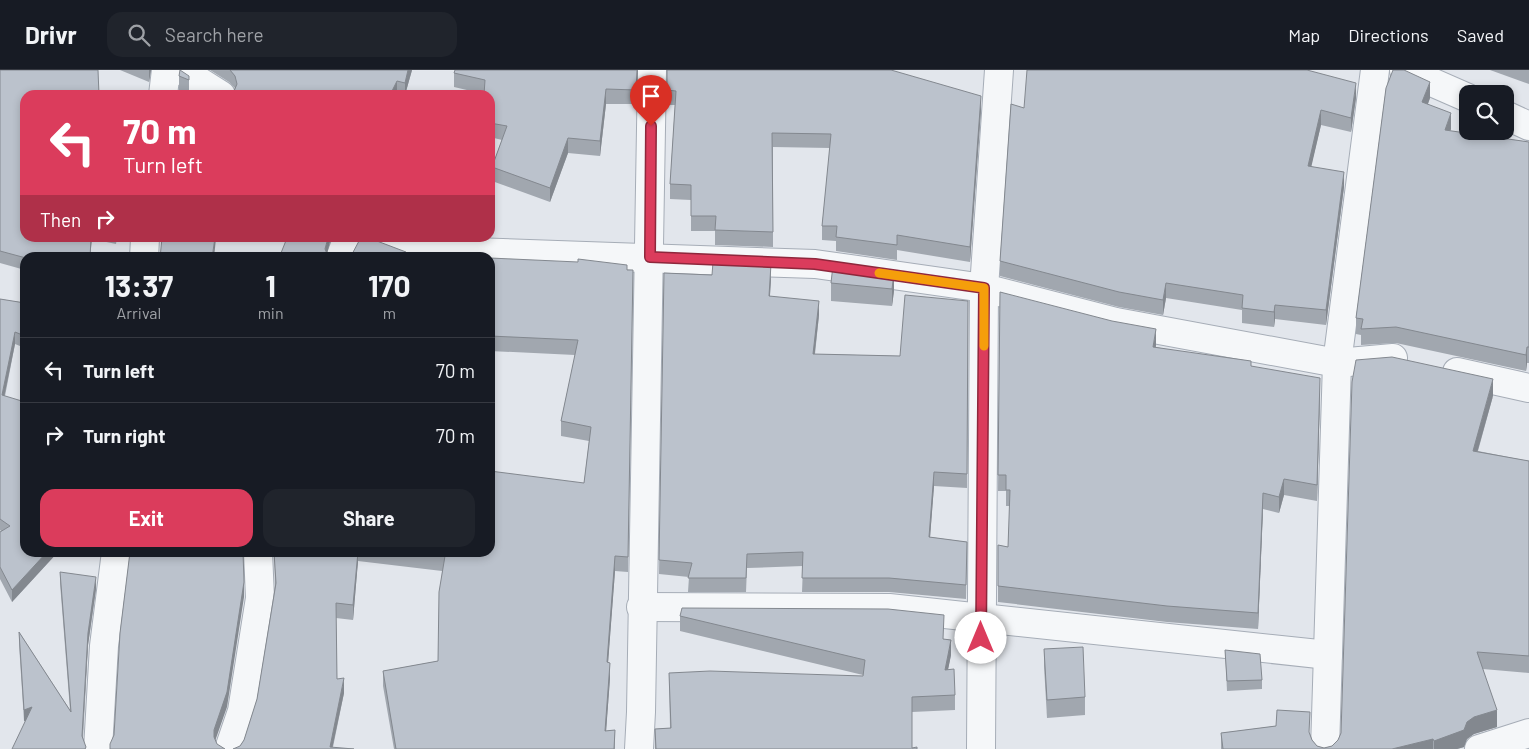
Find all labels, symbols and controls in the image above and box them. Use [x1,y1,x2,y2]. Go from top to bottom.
search box [107,12,457,57]
text: Drivr [25,20,77,49]
icon: search [125,21,153,49]
text: Search here [165,23,264,46]
text: Map [1288,24,1320,46]
text: Directions [1348,24,1429,46]
text: Saved [1457,24,1504,46]
pin [630,75,672,126]
icon: arrive [637,82,665,110]
map controls [1459,85,1514,140]
button: search [1459,85,1514,140]
text: 70 m [123,109,197,151]
icon: left [40,110,105,175]
text: Turn left [123,151,203,177]
icon: right [91,205,119,233]
text: Then [40,208,81,231]
text: 13:37 [104,267,173,303]
text: 1 [265,267,276,303]
text: 170 [368,267,411,303]
text: Arrival [116,303,161,322]
text: min [258,303,284,322]
text: m [383,303,396,322]
icon: left [40,356,68,384]
text: Turn left [83,359,154,382]
text: 70 m [436,359,475,382]
icon: right [40,421,68,449]
text: Turn right [83,424,165,447]
text: 70 m [436,424,475,447]
button: Exit [40,489,253,547]
button: Share [263,489,475,547]
position arrow [954,611,1006,663]

